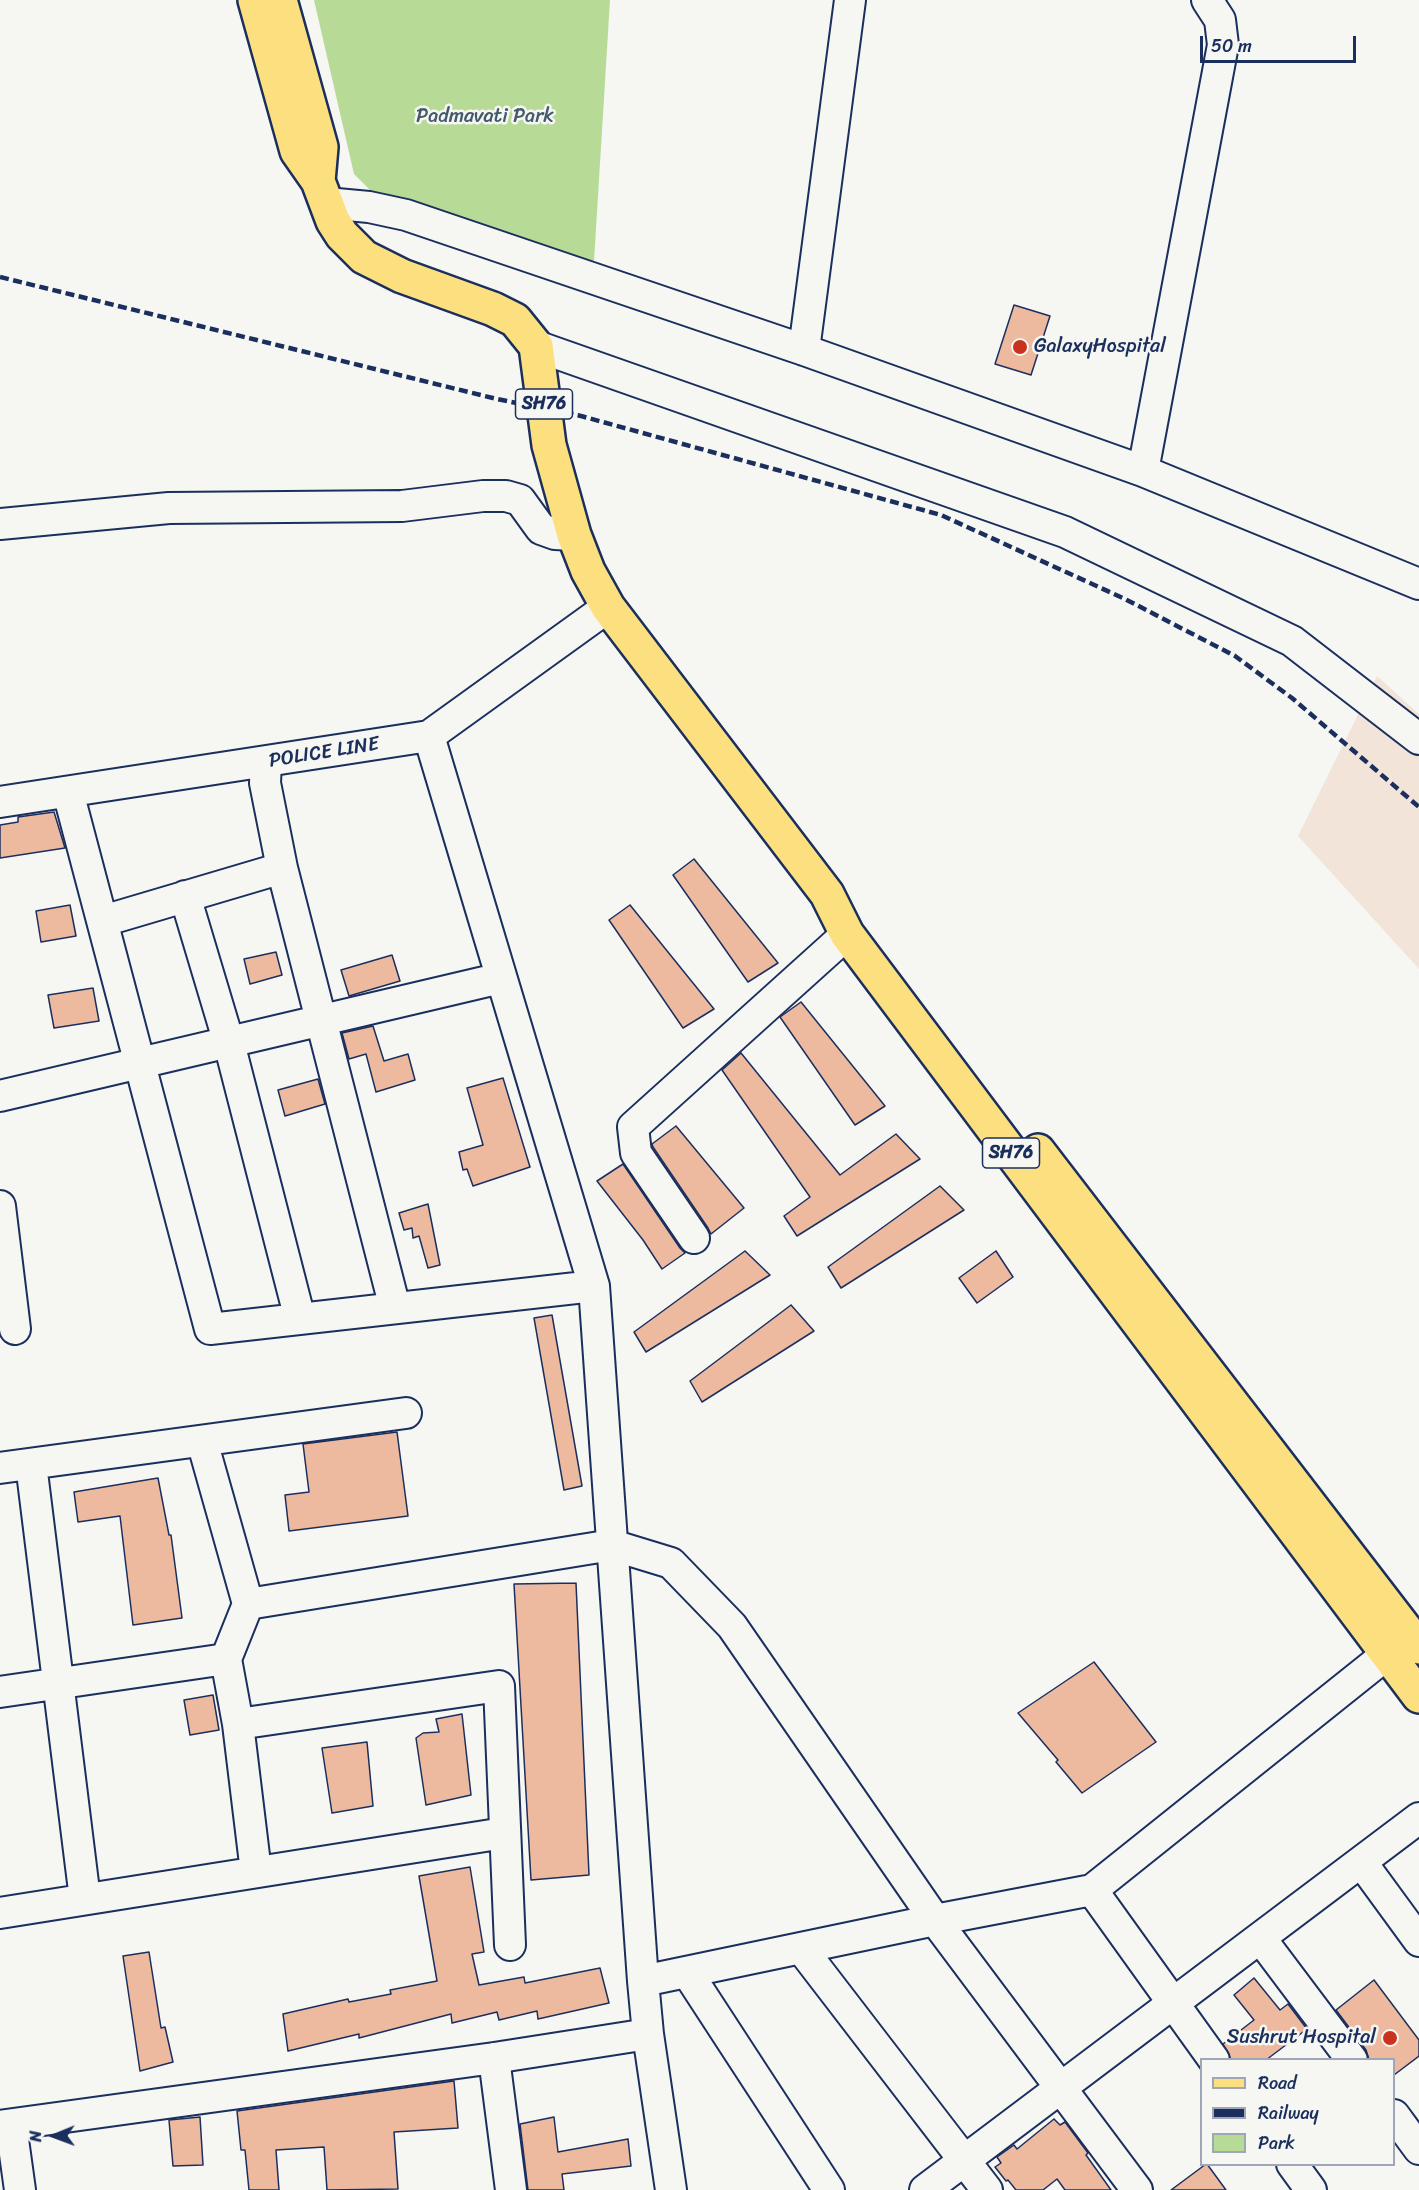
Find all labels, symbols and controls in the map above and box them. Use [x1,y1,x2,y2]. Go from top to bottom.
scale bar [1203,24,1359,62]
text: 50 m [1211,30,1252,62]
park label: Padmavati Park [416,105,554,129]
place label: GalaxyHospital [1034,335,1166,359]
marker: GalaxyHospital [1011,338,1029,356]
road number: SH76 [516,389,572,419]
street label: POLICE LINE [267,732,381,774]
road number: SH76 [982,1138,1040,1168]
place label: Sushrut Hospital [1227,2026,1376,2050]
marker: Sushrut Hospital [1381,2029,1399,2047]
legend [1200,2058,1395,2166]
text: Road [1258,2067,1297,2099]
text: Railway [1258,2097,1319,2129]
north arrow [24,2106,84,2166]
text: Park [1258,2127,1295,2159]
text: N [21,2131,50,2142]

